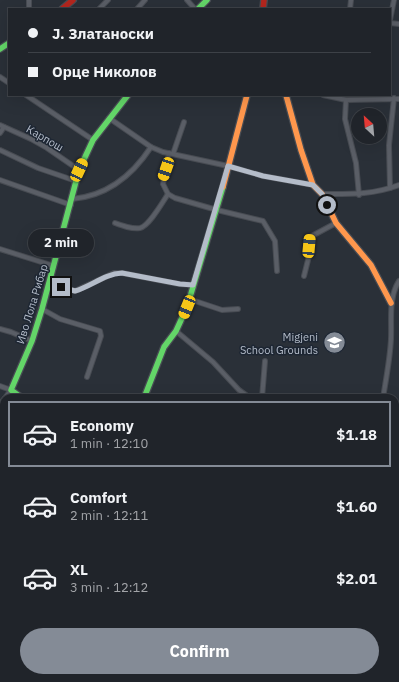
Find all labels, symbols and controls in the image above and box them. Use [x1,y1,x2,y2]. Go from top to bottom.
text: Ј. Златаноски [52,24,154,43]
text: Орце Николов [52,62,157,81]
north arrow [351,108,387,144]
map controls [351,108,387,144]
street label: Карпош [24,122,66,154]
car [156,156,176,182]
car [68,157,90,183]
route start [318,196,336,214]
callout: 2 min [28,229,94,257]
text: 2 min [44,234,78,251]
car [302,234,316,258]
street label: Иво Лола Рибар [13,262,51,346]
route end [52,278,70,296]
car [177,294,197,320]
place label: Migjeni School Grounds [240,330,318,357]
school or university icon: Migjeni School Grounds [321,330,347,356]
icon: car [22,416,58,452]
text: Economy [70,416,134,435]
text: $1.18 [336,425,377,444]
text: 1 min · 12:10 [70,435,148,452]
icon: car [22,488,58,524]
text: Comfort [70,488,127,507]
text: $1.60 [336,497,377,516]
text: 2 min · 12:11 [70,507,148,524]
icon: car [22,560,58,596]
text: XL [70,560,88,579]
text: $2.01 [336,569,377,588]
text: 3 min · 12:12 [70,579,148,596]
button: Confirm [20,628,379,674]

